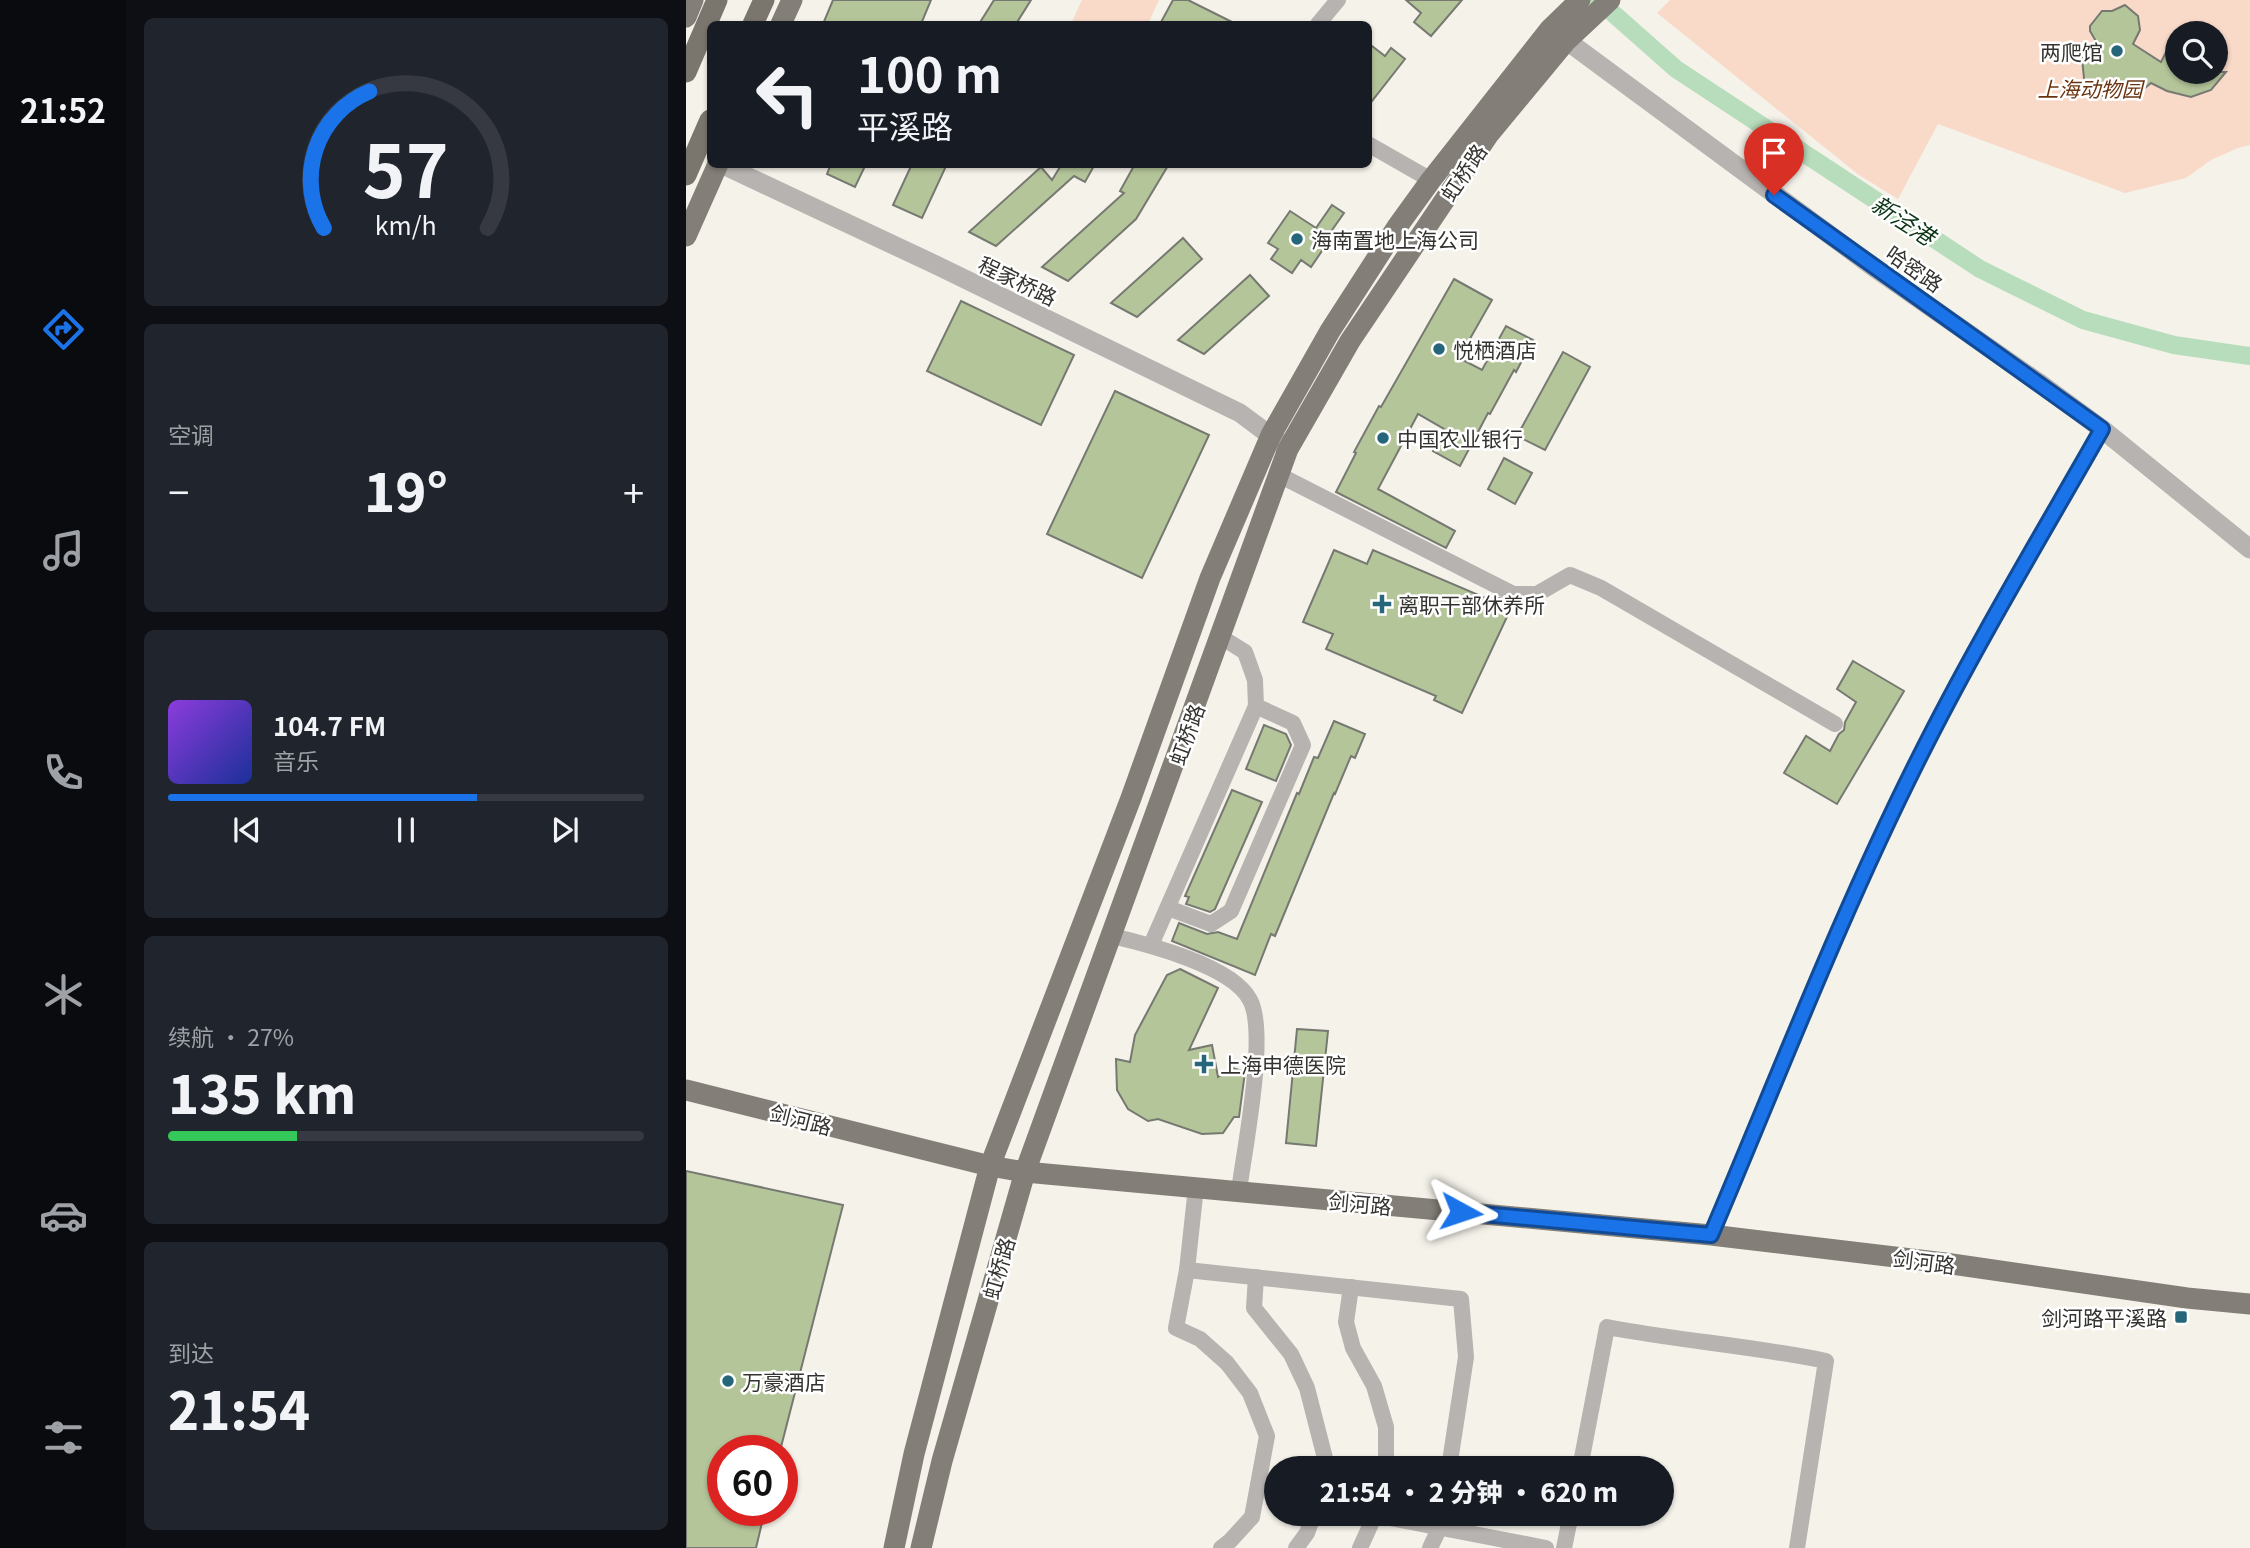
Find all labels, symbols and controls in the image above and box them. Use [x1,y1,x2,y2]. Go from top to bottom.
map controls [2165,21,2228,84]
button: search [2165,21,2228,84]
text: 100 m [857,36,1002,107]
place label: 两爬馆 [2040,36,2103,66]
marker: 两爬馆 [2109,43,2125,59]
icon: left [742,49,833,140]
park label: 上海动物园 [2038,73,2145,103]
text: 21:52 [20,86,106,132]
text: 平溪路 [857,102,953,148]
text: 57 [363,114,449,219]
pin [1744,123,1804,195]
icon: arrive [1755,134,1793,172]
street label: 虹桥路 [1433,137,1493,207]
water label: 新泾港 [1866,186,1945,254]
text: km/h [375,206,437,242]
place label: 海南置地上海公司 [1311,224,1479,254]
marker: 海南置地上海公司 [1289,231,1305,247]
street label: 哈密路 [1881,238,1949,298]
street label: 程家桥路 [974,248,1062,312]
icon: directions [39,305,88,354]
place label: 悦栖酒店 [1453,334,1537,364]
marker: 悦栖酒店 [1431,341,1447,357]
text: 空调 [168,417,214,451]
place label: 中国农业银行 [1397,423,1523,453]
marker: 中国农业银行 [1375,430,1391,446]
text: 19° [364,452,448,527]
text: − [168,463,189,518]
text: + [623,463,644,518]
icon: music [39,526,88,575]
place label: 离职干部休养所 [1398,589,1545,619]
marker: 离职干部休养所 [1372,594,1392,614]
street label: 虹桥路 [1161,699,1211,769]
text: 104.7 FM [273,706,386,743]
text: 音乐 [273,743,319,777]
icon: phone [39,748,88,797]
icon: previous [228,811,266,849]
icon: pause [387,811,425,849]
icon: next [546,811,584,849]
icon: climate [39,970,88,1019]
text: 续航 · 27% [168,1019,294,1053]
place label: 上海申德医院 [1220,1049,1346,1079]
text: 135 km [168,1054,356,1129]
marker: 上海申德医院 [1194,1054,1214,1074]
street label: 剑河路 [767,1097,835,1141]
position arrow [1424,1175,1498,1249]
street label: 剑河路 [1327,1185,1393,1221]
icon: car [39,1191,88,1240]
street label: 虹桥路 [975,1234,1021,1302]
street label: 剑河路 [1891,1242,1957,1280]
place label: 剑河路平溪路 [2041,1302,2167,1332]
marker: 剑河路平溪路 [2173,1309,2189,1325]
text: 到达 [168,1335,214,1369]
place label: 万豪酒店 [742,1366,826,1396]
text: 21:54 [168,1370,310,1445]
marker: 万豪酒店 [720,1373,736,1389]
icon: filters [39,1413,88,1462]
speed limit sign: 60 [707,1435,798,1526]
text: 21:54 · 2 分钟 · 620 m [1320,1472,1618,1509]

